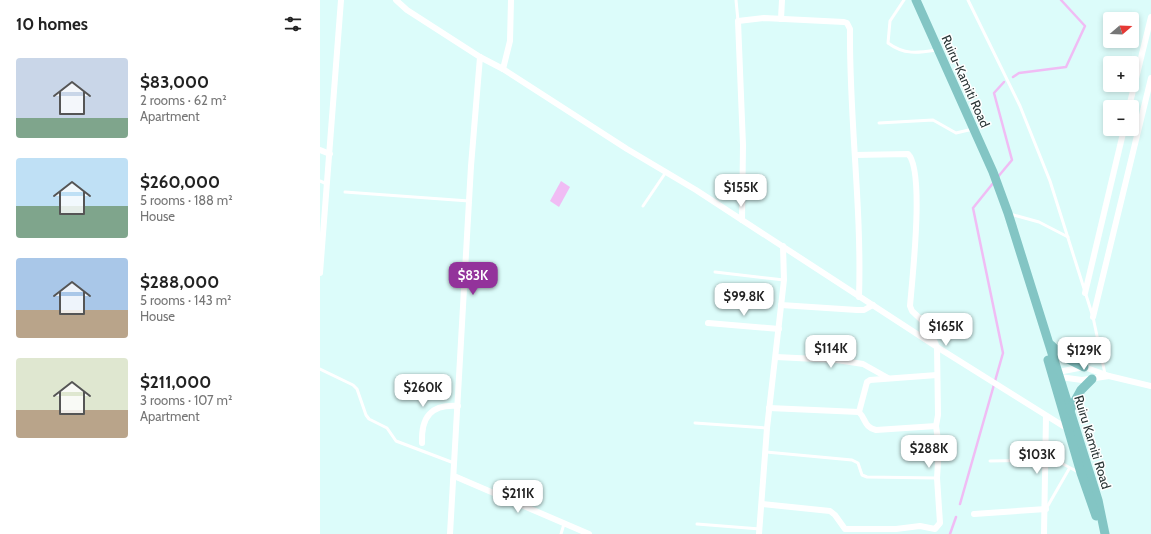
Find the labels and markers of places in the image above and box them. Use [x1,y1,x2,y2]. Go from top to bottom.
pin: $155K [713,174,769,208]
pin: $83K [449,262,497,296]
pin: $99.8K [711,283,777,317]
pin: $165K [918,313,974,347]
pin: $114K [803,335,859,369]
pin: $129K [1056,337,1112,371]
pin: $260K [395,374,451,408]
pin: $288K [901,435,957,469]
pin: $103K [1009,441,1065,475]
pin: $211K [490,480,546,514]

